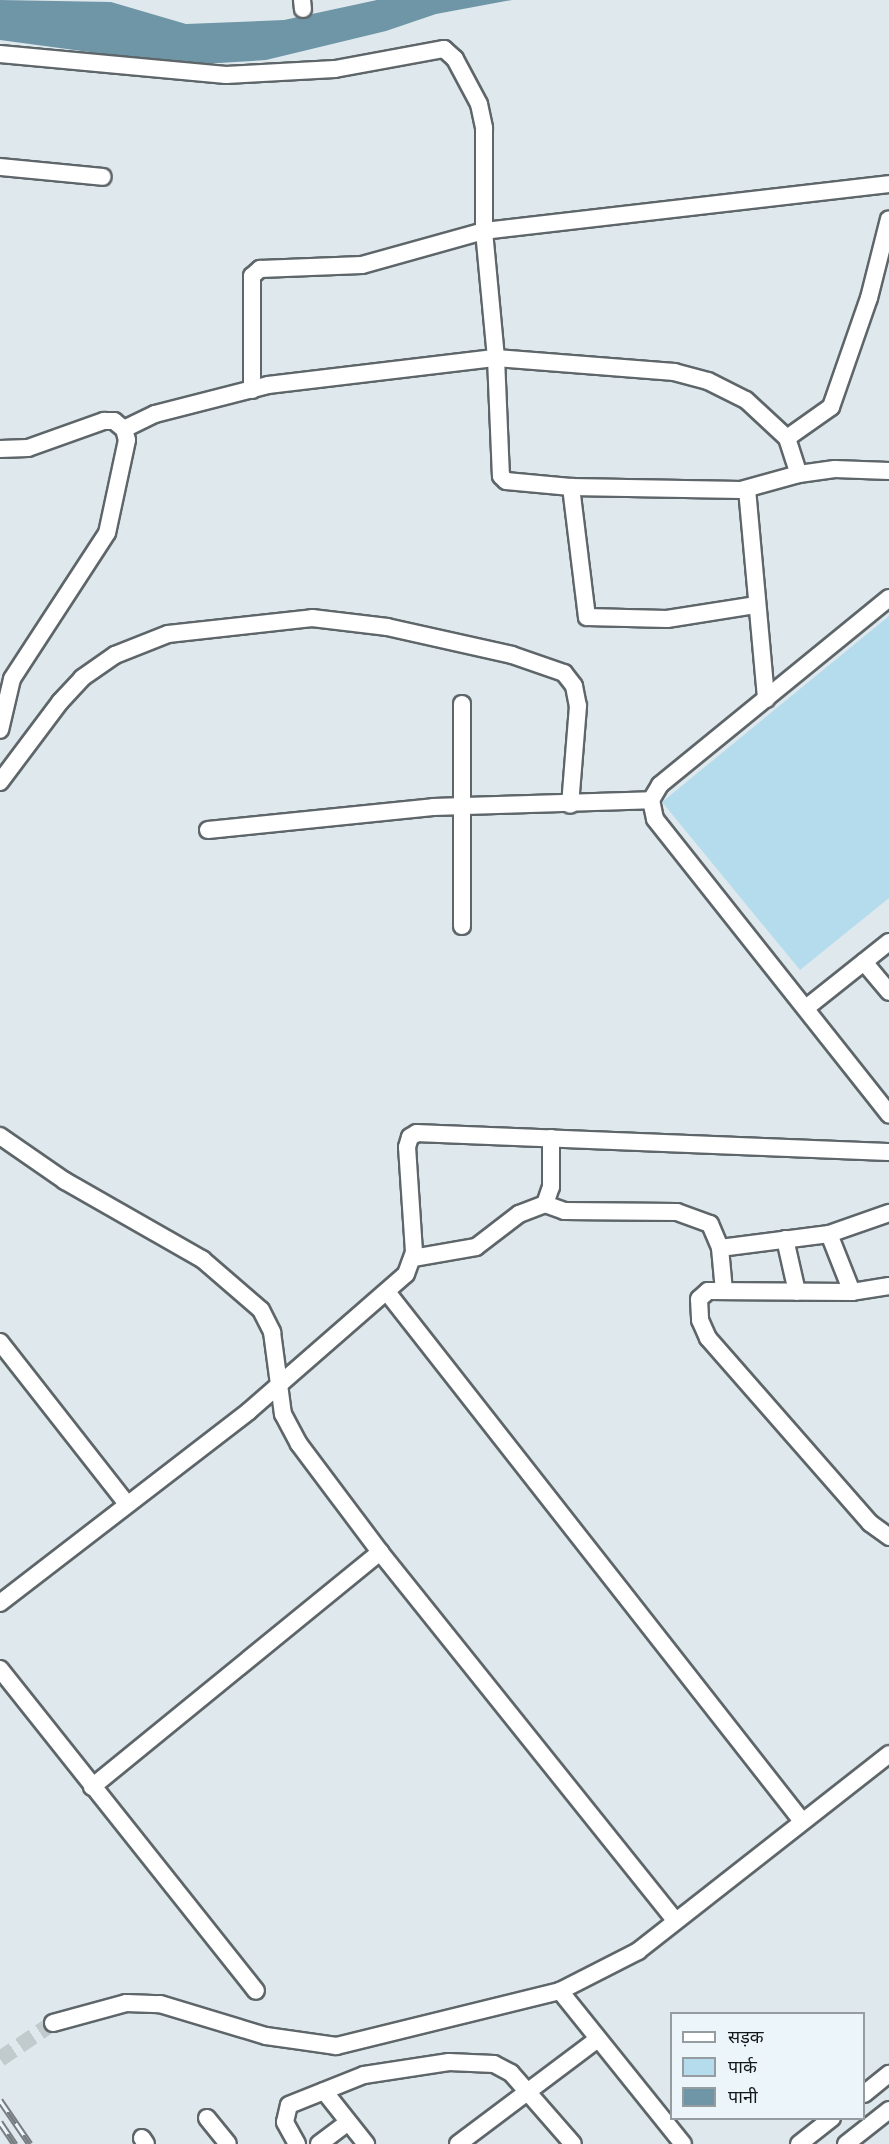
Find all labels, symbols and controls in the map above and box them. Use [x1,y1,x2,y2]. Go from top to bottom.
legend [670,2012,865,2120]
text: सड़क [728,2025,764,2047]
text: पार्क [728,2055,757,2077]
text: पानी [728,2085,758,2107]

